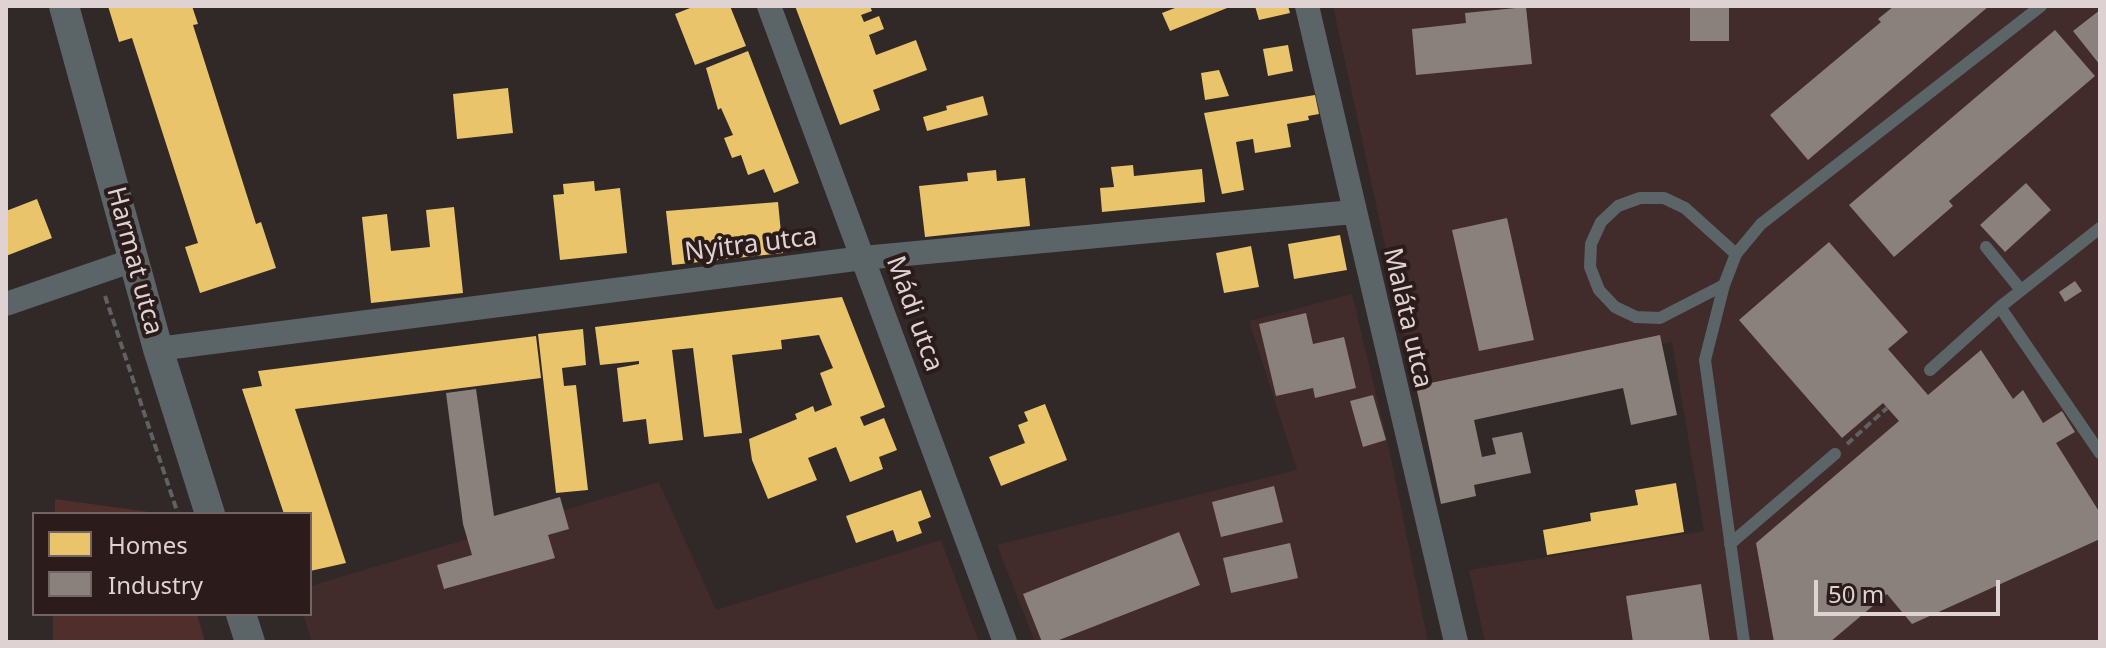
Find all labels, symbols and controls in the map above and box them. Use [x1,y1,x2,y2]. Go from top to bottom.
street label: Harmat utca [99,183,169,339]
street label: Nyitra utca [683,221,819,269]
street label: Maláta utca [1376,245,1438,391]
street label: Mádi utca [879,252,949,376]
legend [32,512,312,616]
text: Homes [108,528,188,561]
scale bar [1818,564,2004,614]
text: Industry [108,568,203,601]
text: 50 m [1828,577,1884,610]

